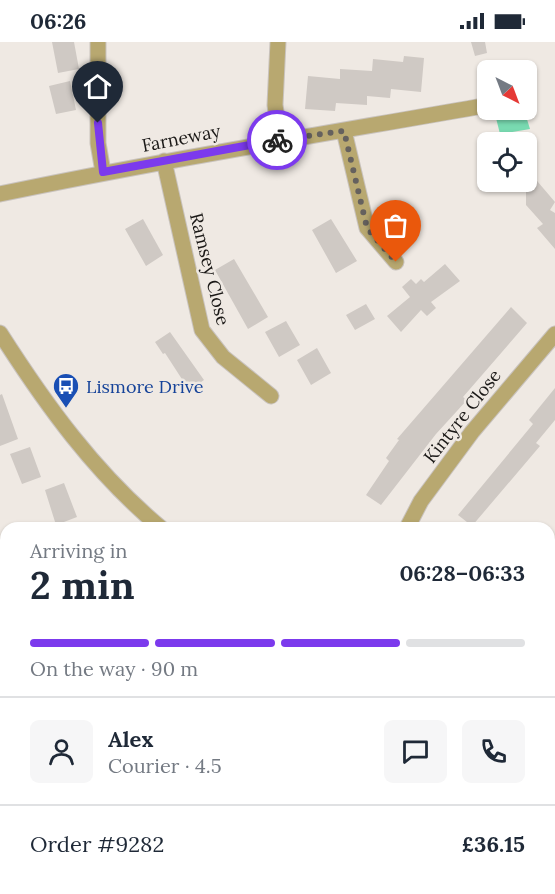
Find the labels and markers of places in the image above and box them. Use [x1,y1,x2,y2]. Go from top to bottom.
pin [72,61,123,123]
pin [370,200,421,262]
bus stop icon: Lismore Drive [51,371,81,409]
place label: Lismore Drive [86,375,204,398]

